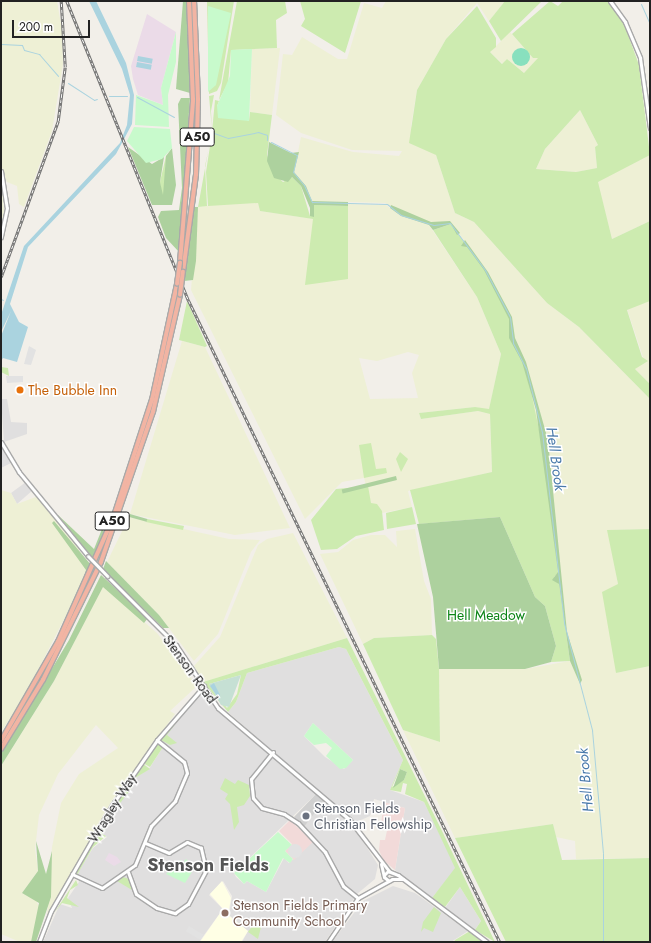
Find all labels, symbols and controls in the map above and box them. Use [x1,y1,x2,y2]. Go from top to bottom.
scale bar [14,12,92,38]
text: 200 m [19,18,53,36]
road number: A50 [179,126,215,148]
place label: The Bubble Inn [28,382,117,398]
marker: The Bubble Inn [15,385,25,395]
water label: Hell Brook [542,426,568,492]
road number: A50 [94,510,130,532]
park label: Hell Meadow [447,607,525,623]
street label: Stenson Road [160,631,220,707]
water label: Hell Brook [574,747,598,813]
street label: Wragley Way [84,770,140,846]
place label: Stenson Fields Christian Fellowship [314,800,432,832]
marker: Stenson Fields Christian Fellowship [301,811,311,821]
district label: Stenson Fields [147,854,269,876]
place label: Stenson Fields Primary Community School [233,897,367,930]
marker: Stenson Fields Primary Community School [220,908,230,918]

